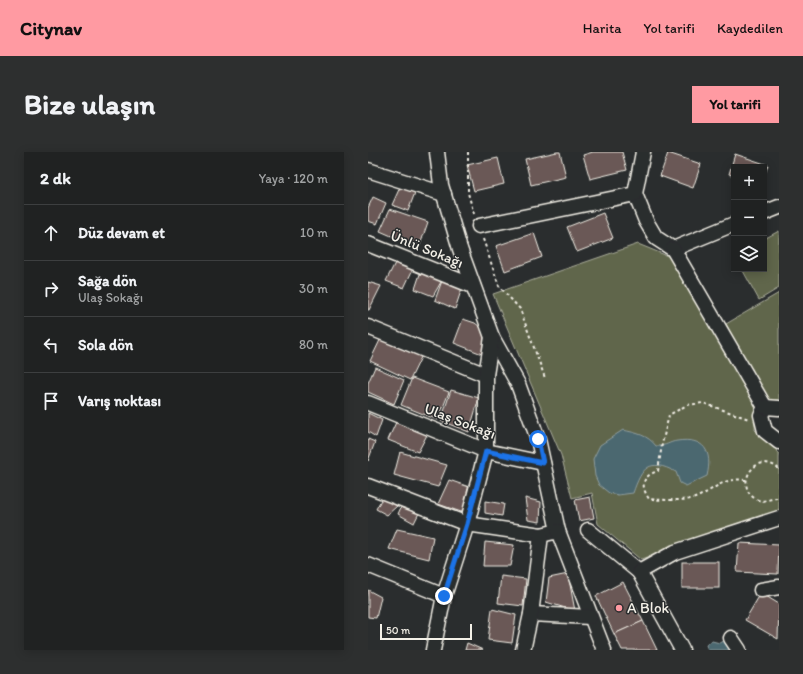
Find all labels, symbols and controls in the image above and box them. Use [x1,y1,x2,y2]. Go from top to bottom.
text: Citynav [20,17,82,40]
text: Harita [583,20,621,37]
text: Yol tarifi [643,20,695,37]
text: Kaydedilen [717,20,783,37]
button: Yol tarifi [692,86,779,123]
text: Bize ulaşın [24,87,155,121]
map controls [731,164,767,272]
button: + [731,164,767,200]
text: 2 dk [40,168,71,188]
text: Yaya · 120 m [259,171,328,186]
button: − [731,200,767,236]
icon: ahead [40,222,62,244]
text: Düz devam et [78,224,165,242]
text: 10 m [300,225,328,240]
street label: Ünlü Sokağı [388,226,466,272]
button: layers [731,236,767,272]
text: Sağa dön [78,272,137,290]
icon: right [40,278,62,300]
text: 30 m [299,281,328,296]
text: Ulaş Sokağı [78,290,143,305]
icon: left [40,334,62,356]
text: Sola dön [78,336,133,354]
text: 80 m [299,337,328,352]
icon: arrive [40,390,62,412]
text: Varış noktası [78,392,161,410]
street label: Ulaş Sokağı [422,399,498,443]
route start [529,430,547,448]
route end [435,587,453,605]
place label: A Blok [627,599,670,617]
marker: A Blok [614,603,624,613]
scale bar [380,622,472,641]
text: 50 m [386,624,410,637]

